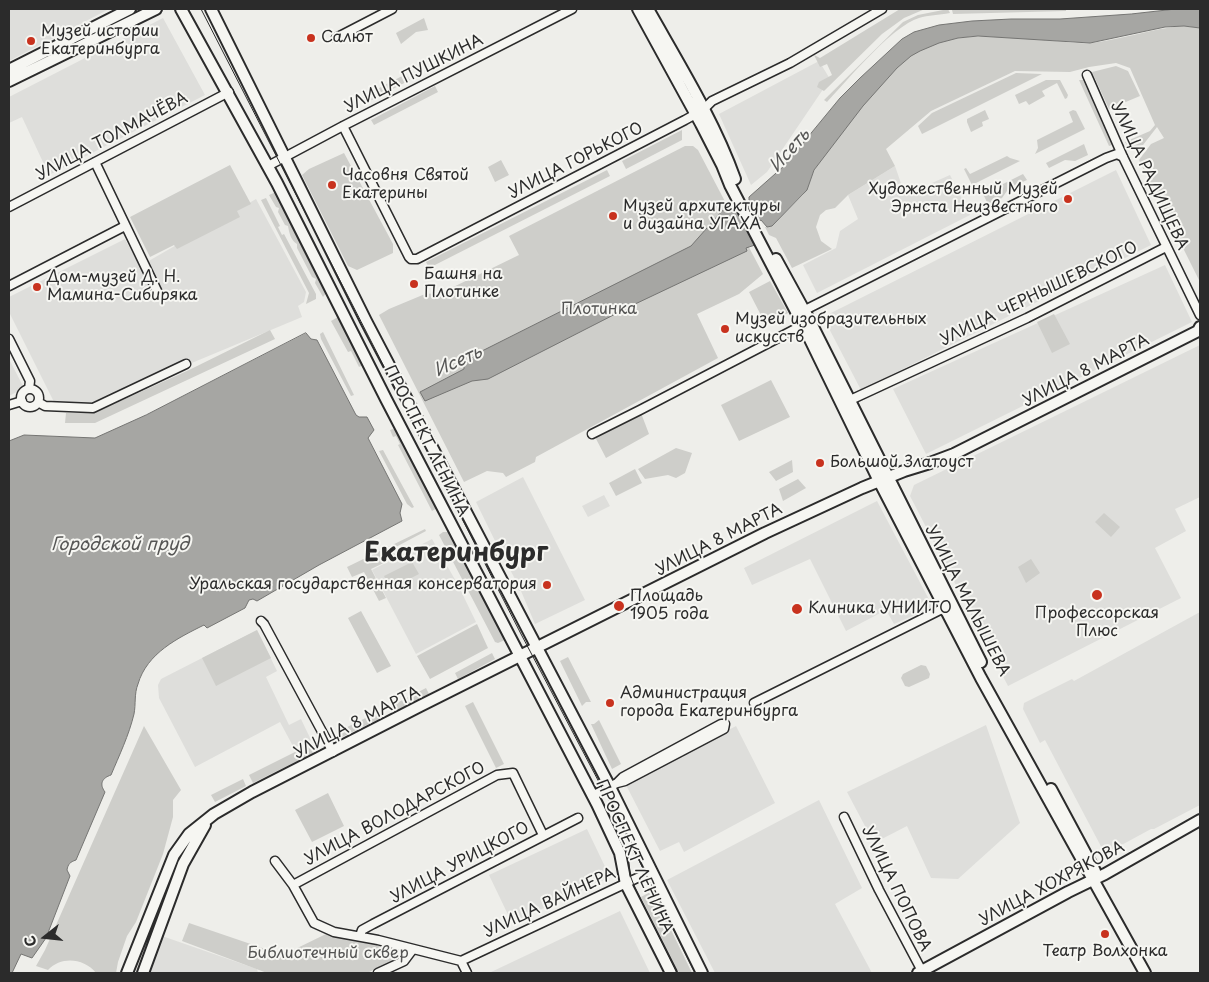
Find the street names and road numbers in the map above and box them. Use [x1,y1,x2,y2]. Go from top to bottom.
street label: УЛИЦА ПУШКИНА [341,31,487,117]
street label: УЛИЦА ТОЛМАЧЁВА [33,89,191,185]
street label: УЛИЦА РАДИЩЕВА [1106,99,1192,253]
street label: УЛИЦА ГОРЬКОГО [506,119,646,203]
street label: УЛИЦА ЧЕРНЫШЕВСКОГО [937,238,1141,350]
street label: УЛИЦА 8 МАРТА [1020,331,1152,411]
street label: ПРОСПЕКТ ЛЕНИНА [379,362,473,520]
street label: УЛИЦА 8 МАРТА [653,500,785,580]
street label: УЛИЦА МАЛЫШЕВА [921,522,1013,680]
street label: УЛИЦА 8 МАРТА [291,683,423,763]
street label: УЛИЦА ВОЛОДАРСКОГО [301,758,489,870]
street label: ПРОСПЕКТ ЛЕНИНА [591,777,677,937]
street label: УЛИЦА УРИЦКОГО [387,818,533,908]
street label: УЛИЦА ПОПОВА [857,823,935,955]
street label: УЛИЦА ХОХРЯКОВА [976,838,1128,930]
street label: УЛИЦА ВАЙНЕРА [481,864,619,942]

